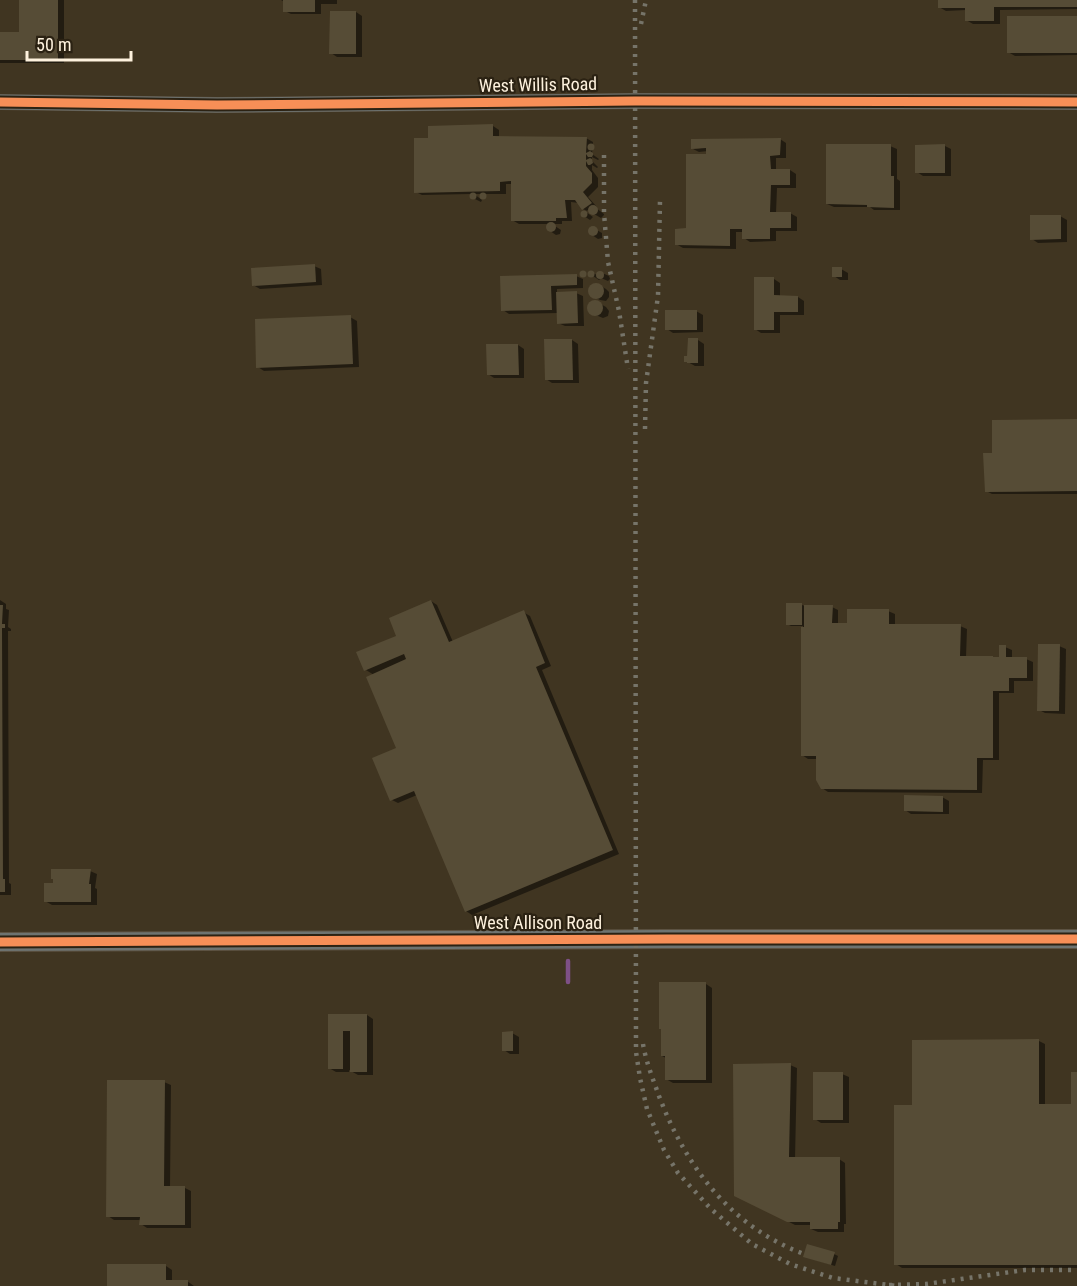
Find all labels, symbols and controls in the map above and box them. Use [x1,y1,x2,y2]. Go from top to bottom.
scale bar [27,24,130,62]
text: 50 m [36,34,71,55]
street label: West Willis Road [479,73,597,96]
street label: West Allison Road [474,912,602,933]

